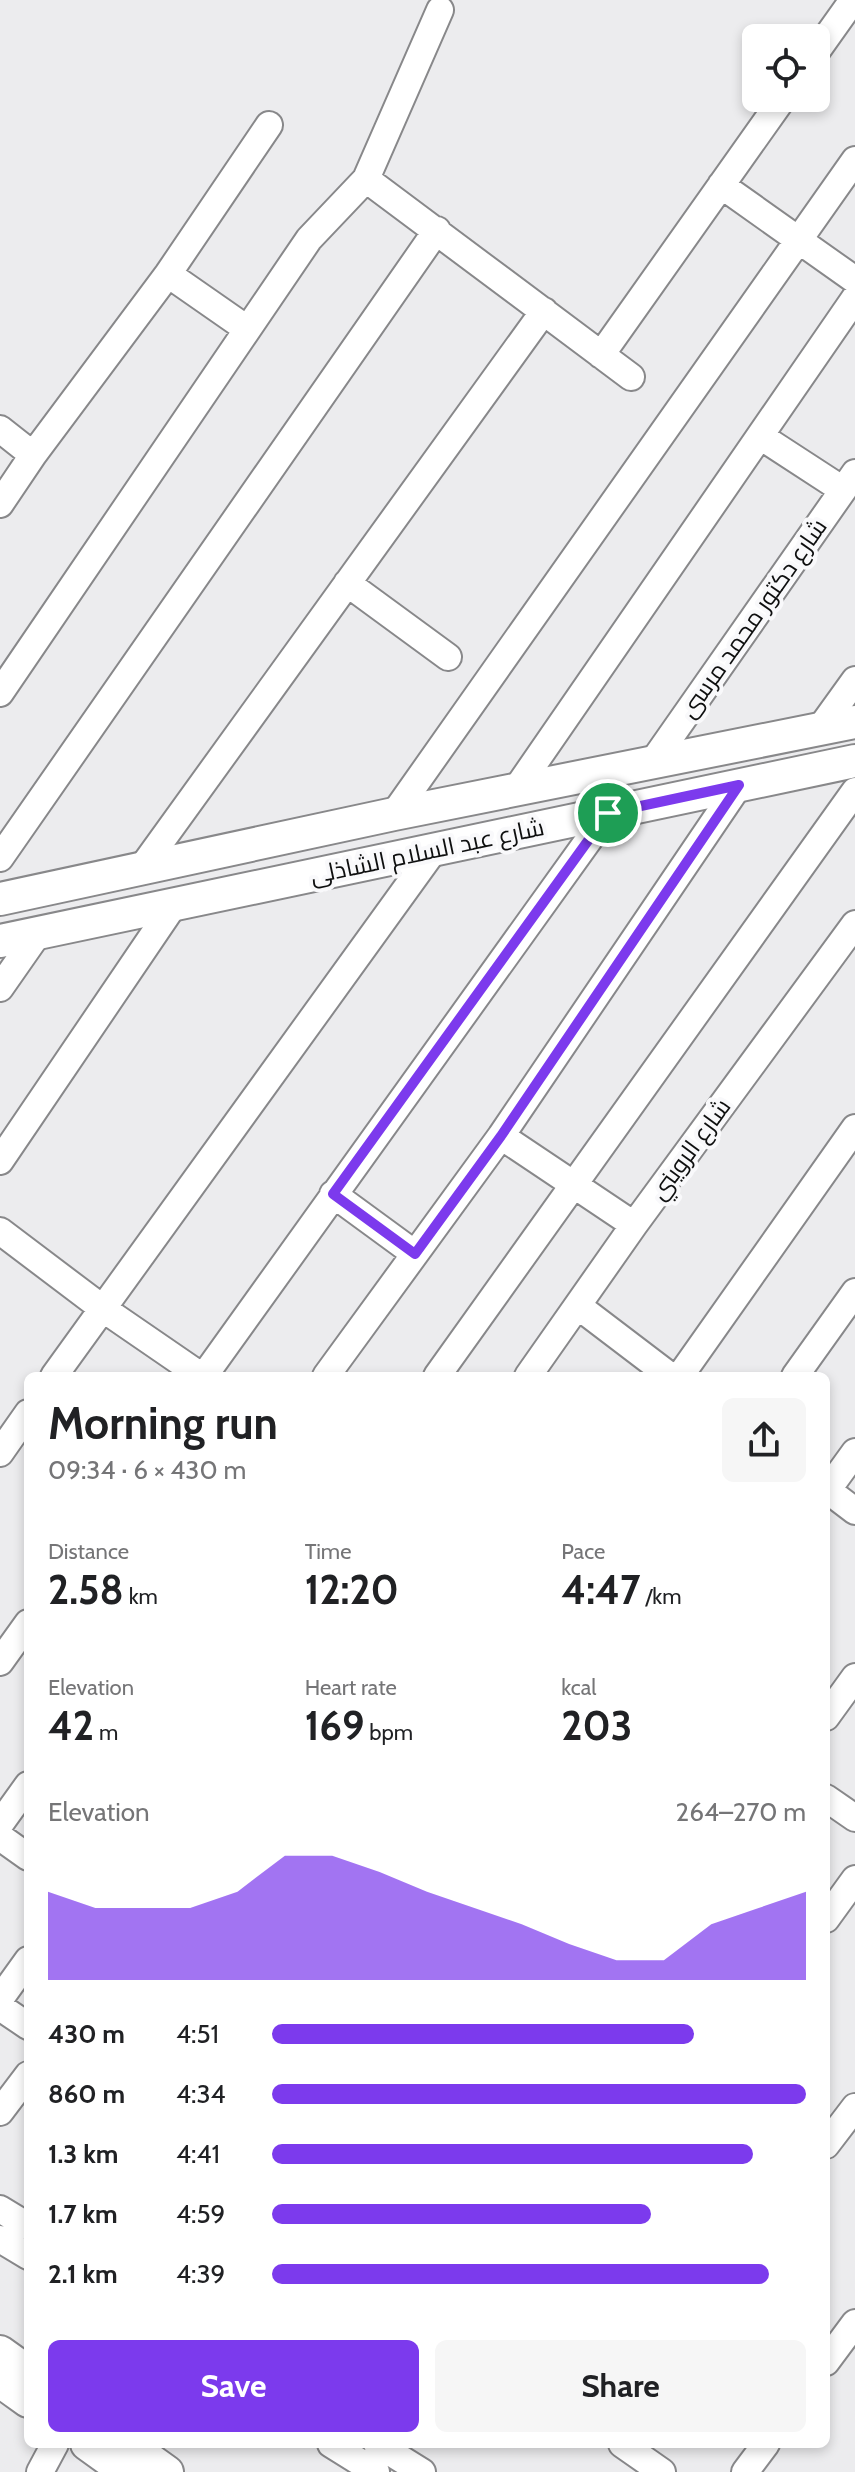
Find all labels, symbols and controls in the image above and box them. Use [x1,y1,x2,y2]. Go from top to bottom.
map controls [742,24,830,112]
button: locate [742,24,830,112]
street label: شارع دكتور محمد مرسى [673,513,834,724]
pin [574,779,642,847]
icon: arrive [586,791,630,835]
street label: شارع عبد السلام الشاذلى [307,812,547,892]
street label: شارع الرويني [644,1093,741,1208]
text: Morning run [48,1397,278,1450]
button: share [722,1398,806,1482]
text: 09:34 · 6 × 430 m [48,1454,246,1486]
text: Distance [48,1538,129,1565]
text: Time [305,1538,351,1565]
text: Pace [561,1538,605,1565]
text: 2.58 [48,1565,124,1614]
text: 12:20 [305,1565,399,1614]
text: 4:47 [561,1565,640,1614]
text: km [124,1583,158,1610]
text: /km [640,1583,682,1610]
text: Elevation [48,1674,134,1701]
text: Heart rate [305,1674,397,1701]
text: kcal [561,1674,596,1701]
text: 42 [48,1701,94,1750]
text: 169 [305,1701,364,1750]
text: 203 [561,1701,632,1750]
text: m [94,1719,118,1746]
text: bpm [364,1719,413,1746]
text: Elevation [48,1796,150,1828]
text: 264–270 m [676,1796,806,1828]
text: 430 m [48,2018,125,2050]
text: 4:51 [176,2018,219,2050]
text: 860 m [48,2078,125,2110]
text: 4:34 [176,2078,226,2110]
text: 1.3 km [48,2138,118,2170]
text: 4:41 [176,2138,220,2170]
text: 1.7 km [48,2198,118,2230]
text: 4:59 [176,2198,225,2230]
text: 2.1 km [48,2258,118,2290]
text: 4:39 [176,2258,225,2290]
button: Save [48,2340,419,2432]
button: Share [435,2340,806,2432]

